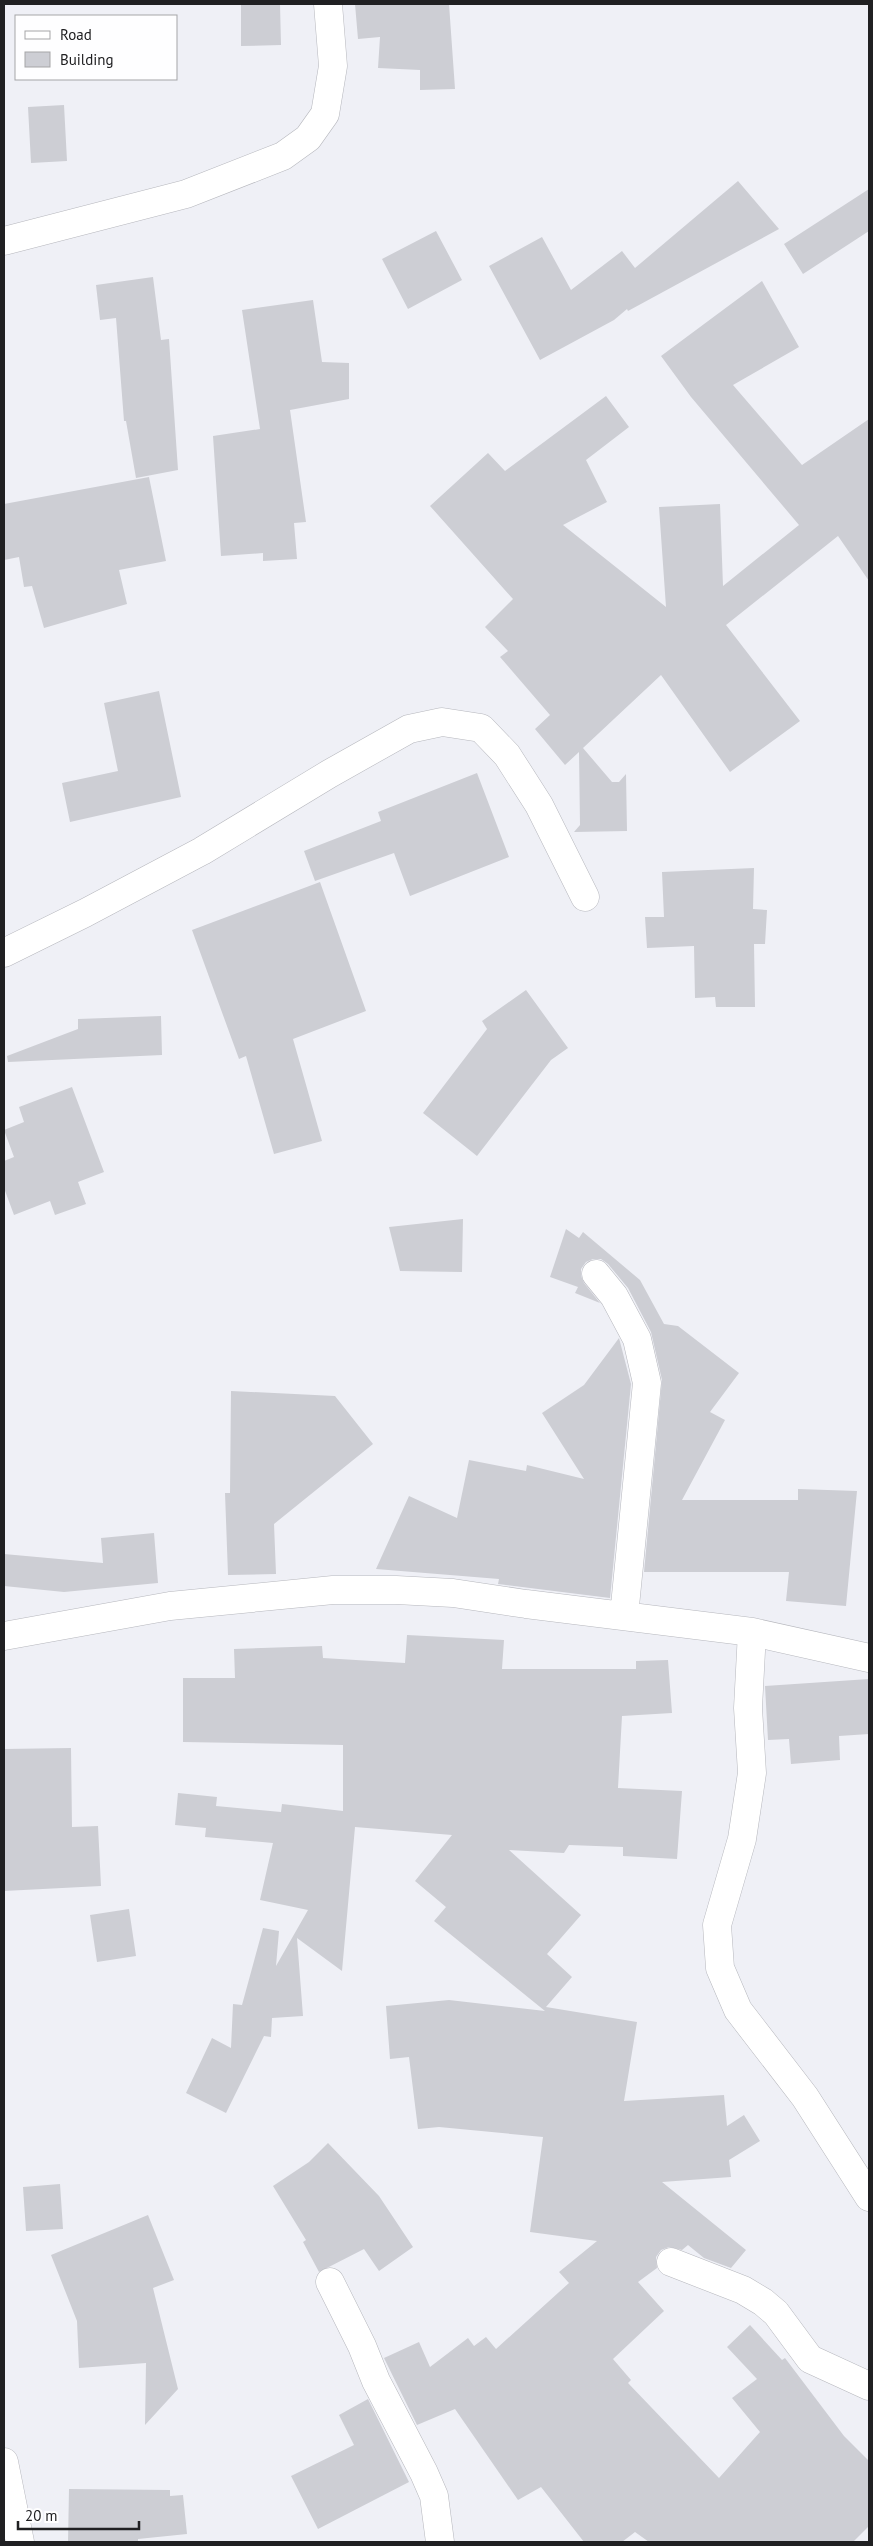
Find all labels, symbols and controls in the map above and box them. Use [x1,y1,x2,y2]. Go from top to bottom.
legend [15,15,178,80]
text: Road [60,25,92,44]
text: Building [60,50,114,69]
scale bar [18,2498,139,2530]
text: 20 m [25,2506,58,2525]

